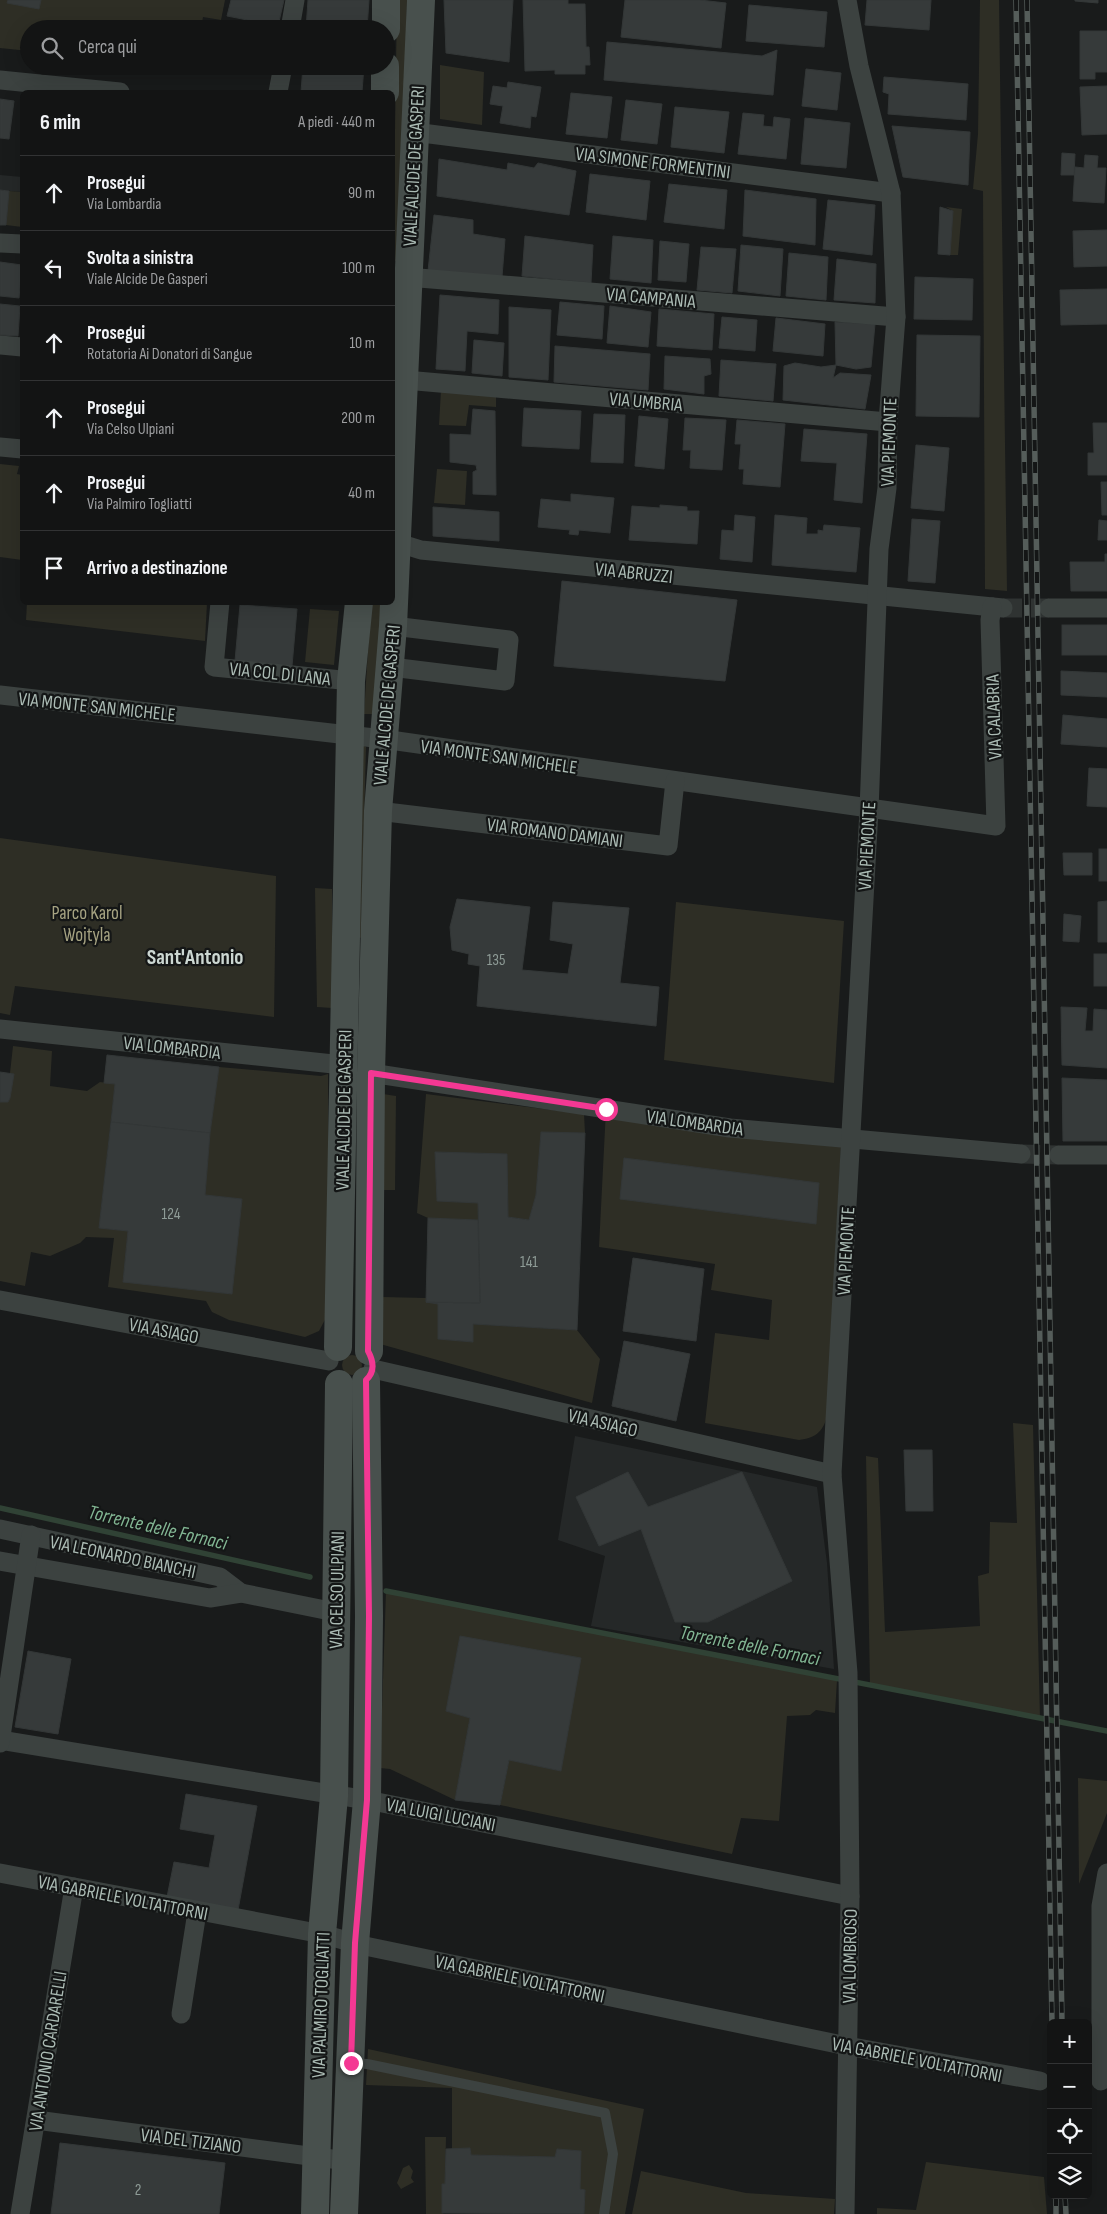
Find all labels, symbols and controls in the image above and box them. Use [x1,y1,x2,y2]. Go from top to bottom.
search box [20,20,395,75]
icon: search [38,34,66,62]
text: Cerca qui [78,36,137,59]
street label: VIALE ALCIDE DE GASPERI [399,85,430,247]
text: 6 min [40,110,81,135]
text: A piedi · 440 m [298,113,375,132]
street label: VIA SIMONE FORMENTINI [574,143,732,184]
text: Prosegui [87,172,145,195]
icon: ahead [40,179,68,207]
text: 90 m [348,184,375,203]
text: Via Lombardia [87,195,161,214]
text: Svolta a sinistra [87,247,194,270]
icon: left [40,254,68,282]
text: 100 m [342,259,375,278]
text: Viale Alcide De Gasperi [87,270,208,289]
street label: VIA CAMPANIA [605,283,697,314]
text: Prosegui [87,322,145,345]
icon: ahead [40,329,68,357]
text: 10 m [349,334,375,353]
text: Rotatoria Ai Donatori di Sangue [87,345,252,364]
street label: VIA UMBRIA [608,388,684,417]
text: Prosegui [87,397,145,420]
street label: VIA PIEMONTE [876,397,903,487]
icon: ahead [40,404,68,432]
text: 200 m [341,409,375,428]
text: Via Celso Ulpiani [87,420,174,439]
text: Prosegui [87,472,145,495]
icon: ahead [40,479,68,507]
text: 40 m [348,484,375,503]
text: Via Palmiro Togliatti [87,495,192,514]
icon: arrive [40,554,68,582]
text: Arrivo a destinazione [87,557,228,580]
street label: VIA ABRUZZI [594,558,674,589]
street label: VIALE ALCIDE DE GASPERI [369,624,406,786]
street label: VIA COL DI LANA [228,658,332,691]
street label: VIA CALABRIA [981,673,1007,760]
street label: VIA MONTE SAN MICHELE [17,688,177,727]
street label: VIA MONTE SAN MICHELE [419,735,579,780]
street label: VIA PIEMONTE [854,801,881,891]
street label: VIA ROMANO DAMIANI [485,814,624,853]
park label: Parco Karol Wojtyla [51,902,123,947]
district label: Sant'Antonio [147,945,243,970]
house number: 135 [487,951,505,970]
street label: VIALE ALCIDE DE GASPERI [332,1029,357,1191]
street label: VIA LOMBARDIA [122,1032,222,1065]
route start [595,1098,618,1121]
street label: VIA LOMBARDIA [645,1105,746,1142]
house number: 124 [162,1205,181,1224]
street label: VIA PIEMONTE [833,1206,860,1296]
house number: 141 [520,1253,538,1272]
street label: VIA ASIAGO [127,1313,201,1349]
street label: VIA ASIAGO [566,1404,640,1443]
water label: Torrente delle Fornaci [86,1500,231,1556]
street label: VIA LEONARDO BIANCHI [48,1531,198,1584]
street label: VIA CELSO ULPIANI [325,1531,350,1649]
water label: Torrente delle Fornaci [678,1621,823,1672]
street label: VIA LUIGI LUCIANI [384,1794,497,1837]
street label: VIA GABRIELE VOLTATTORNI [36,1871,210,1926]
street label: VIA LOMBROSO [838,1908,863,2004]
street label: VIA PALMIRO TOGLIATTI [307,1932,336,2079]
street label: VIA GABRIELE VOLTATTORNI [433,1950,607,2009]
street label: VIA ANTONIO CARDARELLI [24,1969,73,2133]
map controls [1047,2019,1092,2199]
button: + [1047,2019,1092,2064]
street label: VIA GABRIELE VOLTATTORNI [830,2033,1004,2088]
route end [340,2052,363,2075]
button: − [1047,2064,1092,2109]
button: locate [1047,2109,1092,2154]
street label: VIA DEL TIZIANO [139,2124,242,2159]
button: layers [1047,2154,1092,2199]
house number: 2 [135,2181,141,2200]

